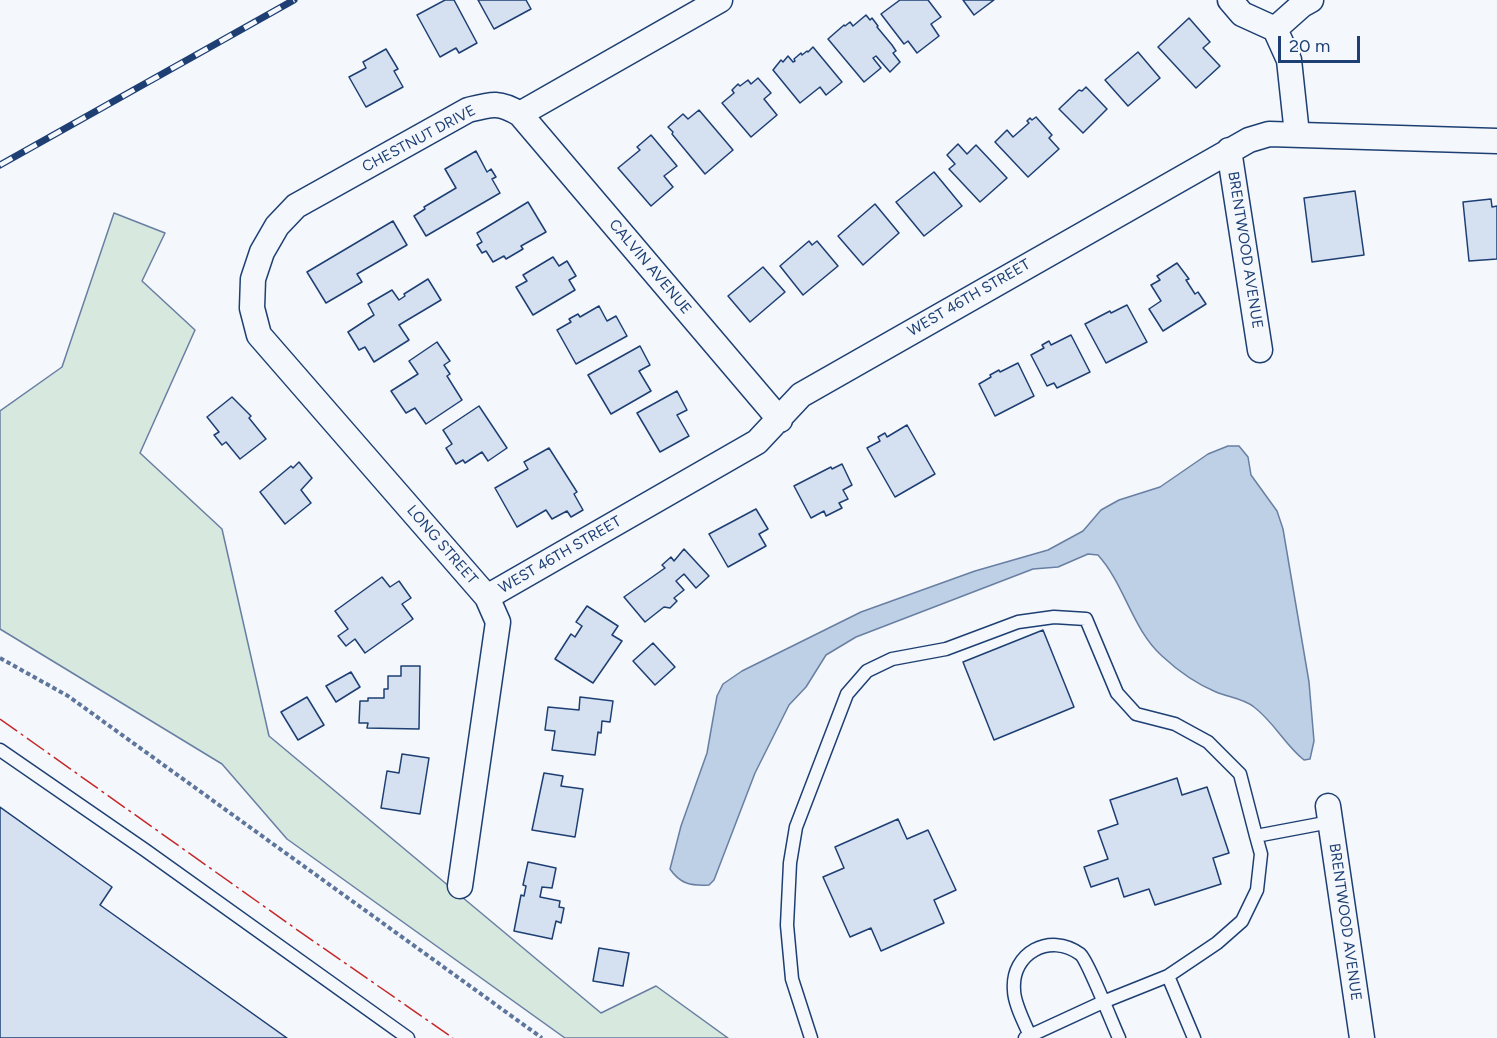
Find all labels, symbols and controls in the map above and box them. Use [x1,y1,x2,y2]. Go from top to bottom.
scale bar [1281,24,1364,62]
text: 20 m [1289,35,1330,57]
street label: CHESTNUT DRIVE [359,102,479,176]
street label: BRENTWOOD AVENUE [1224,170,1266,330]
street label: CALVIN AVENUE [605,216,695,318]
street label: WEST 46TH STREET [905,256,1033,340]
street label: LONG STREET [403,502,481,588]
street label: WEST 46TH STREET [496,513,624,597]
street label: BRENTWOOD AVENUE [1325,842,1365,1002]

